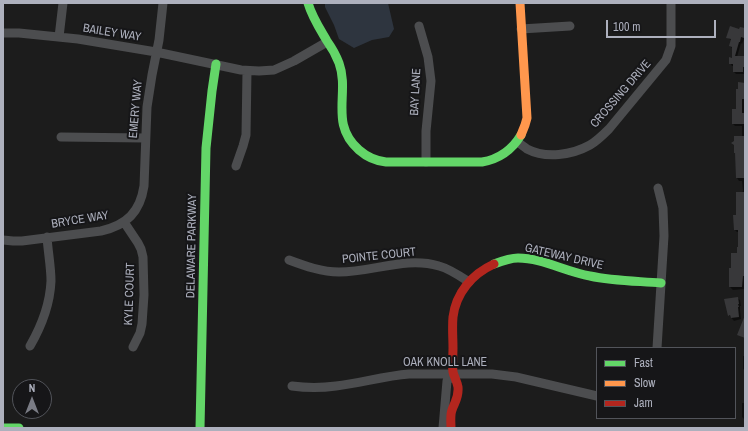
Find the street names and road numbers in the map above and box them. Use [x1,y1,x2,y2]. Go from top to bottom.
street label: BAILEY WAY [82,21,142,45]
street label: CROSSING DRIVE [588,57,654,131]
street label: BAY LANE [408,68,424,116]
street label: EMERY WAY [126,79,146,139]
street label: DELAWARE PARKWAY [184,194,200,298]
street label: BRYCE WAY [50,208,110,232]
street label: GATEWAY DRIVE [523,241,605,273]
street label: POINTE COURT [341,245,417,267]
street label: KYLE COURT [122,262,138,326]
street label: OAK KNOLL LANE [403,356,487,370]

